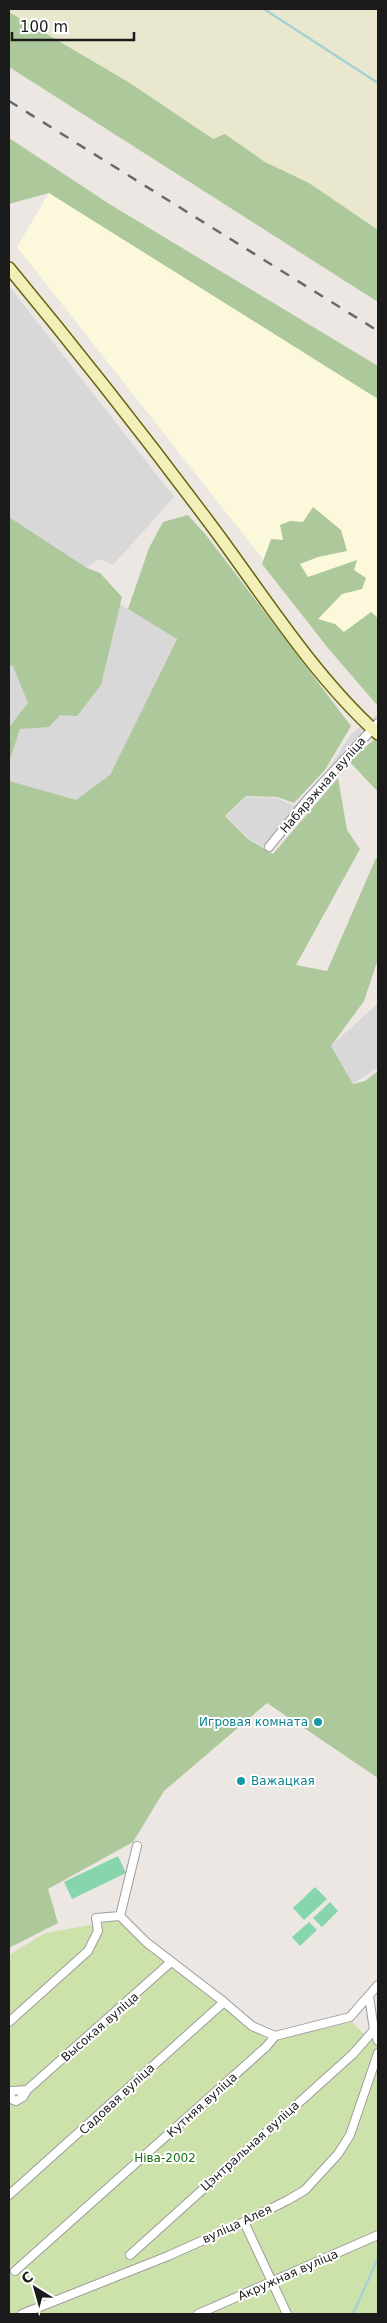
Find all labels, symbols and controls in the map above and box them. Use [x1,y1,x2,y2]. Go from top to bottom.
scale bar [12,10,135,42]
text: 100 m [20,18,68,36]
street label: Набярэжная вуліца [277,734,369,836]
place label: Игровая комната [199,1715,308,1729]
marker: Игровая комната [312,1716,324,1728]
place label: Важацкая [251,1774,315,1788]
marker: Важацкая [235,1775,247,1787]
street label: Высокая вуліца [58,1990,142,2064]
street label: Садовая вуліца [77,2061,157,2137]
street label: Кутняя вуліца [164,2070,240,2140]
street label: Цэнтральная вуліца [198,2098,302,2194]
park label: Ніва-2002 [134,2151,196,2165]
street label: вуліца Алея [200,2202,274,2246]
street label: Акружная вуліца [236,2247,340,2303]
north arrow [10,2263,60,2313]
text: С [18,2268,36,2287]

